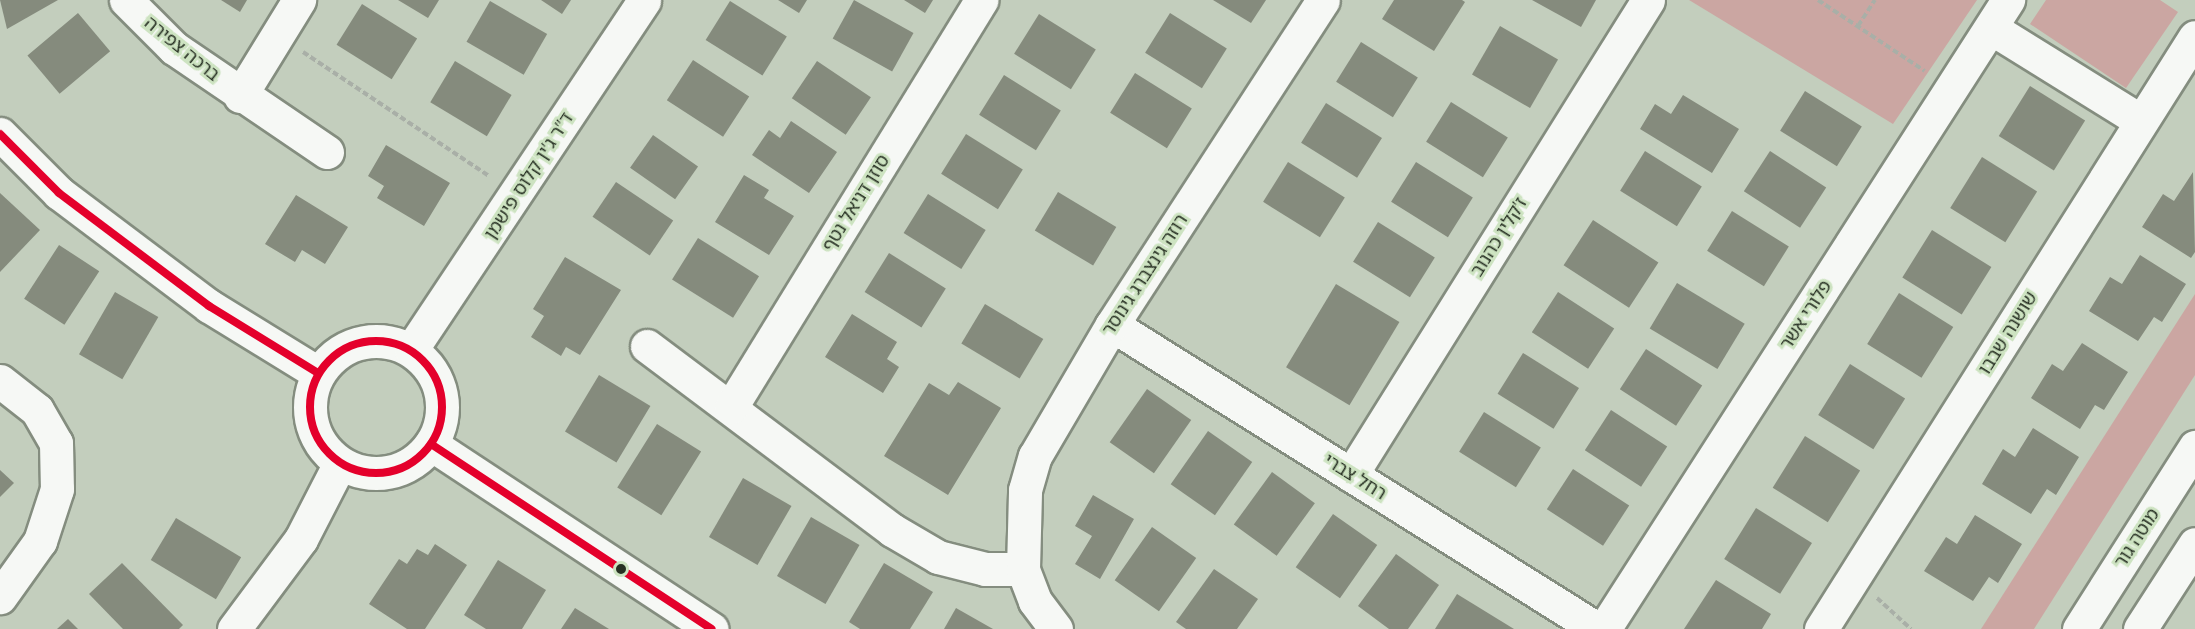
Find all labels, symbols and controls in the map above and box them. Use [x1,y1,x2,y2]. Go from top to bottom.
street label: ברכה צפירה [140,12,224,86]
street label: ד"ר ג'ין קלוס פישמן [480,109,578,243]
street label: סוזן דניאל נטף [818,151,894,255]
street label: ז'קלין כהנוב [1466,193,1532,281]
street label: רוזה גינצברג גינוסר [1098,210,1192,340]
street label: פלורי אשר [1776,276,1836,354]
street label: שושנה שבבו [1974,288,2042,378]
street label: רחל צברי [1320,449,1390,505]
street label: מוטה גור [2110,504,2164,572]
unlabelled marker [615,563,627,575]

